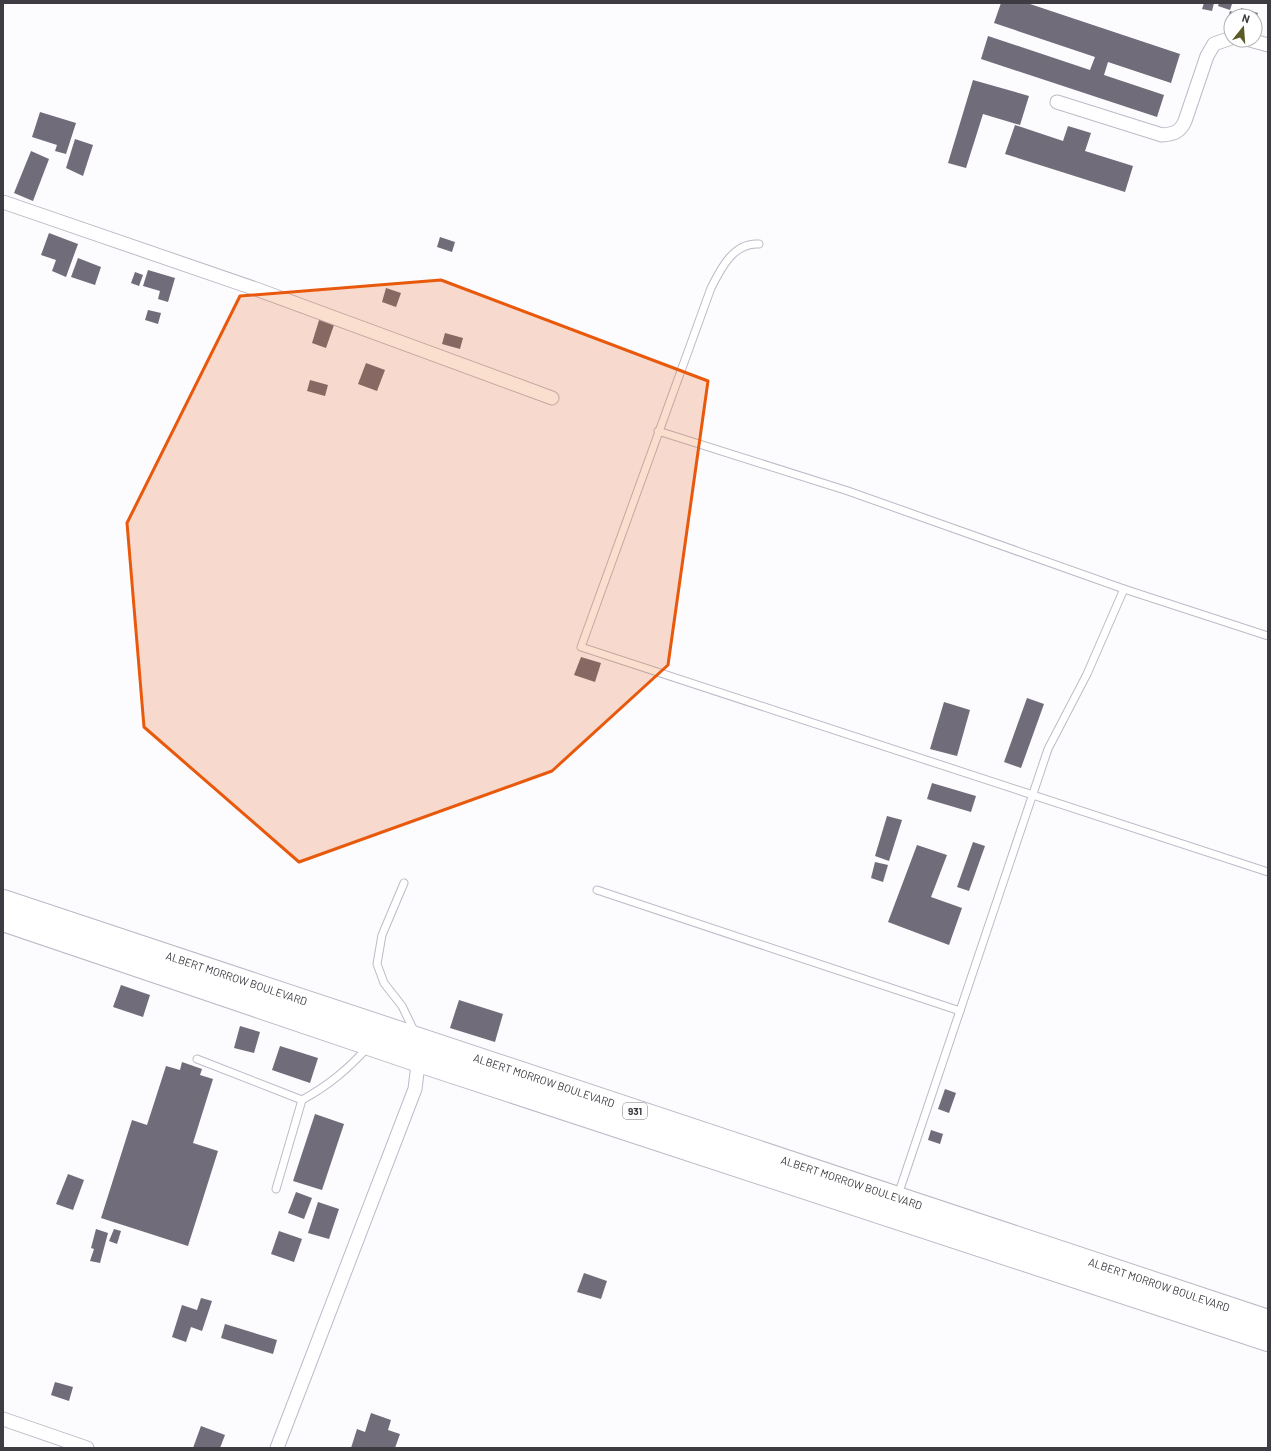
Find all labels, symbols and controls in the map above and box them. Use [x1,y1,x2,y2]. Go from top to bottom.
north arrow [1223,8,1263,48]
text: N [1241,11,1251,25]
street label: ALBERT MORROW BOULEVARD [164,949,309,1008]
street label: ALBERT MORROW BOULEVARD [472,1051,617,1110]
road number: 931 [623,1103,647,1119]
street label: ALBERT MORROW BOULEVARD [779,1153,924,1212]
street label: ALBERT MORROW BOULEVARD [1087,1255,1232,1314]

